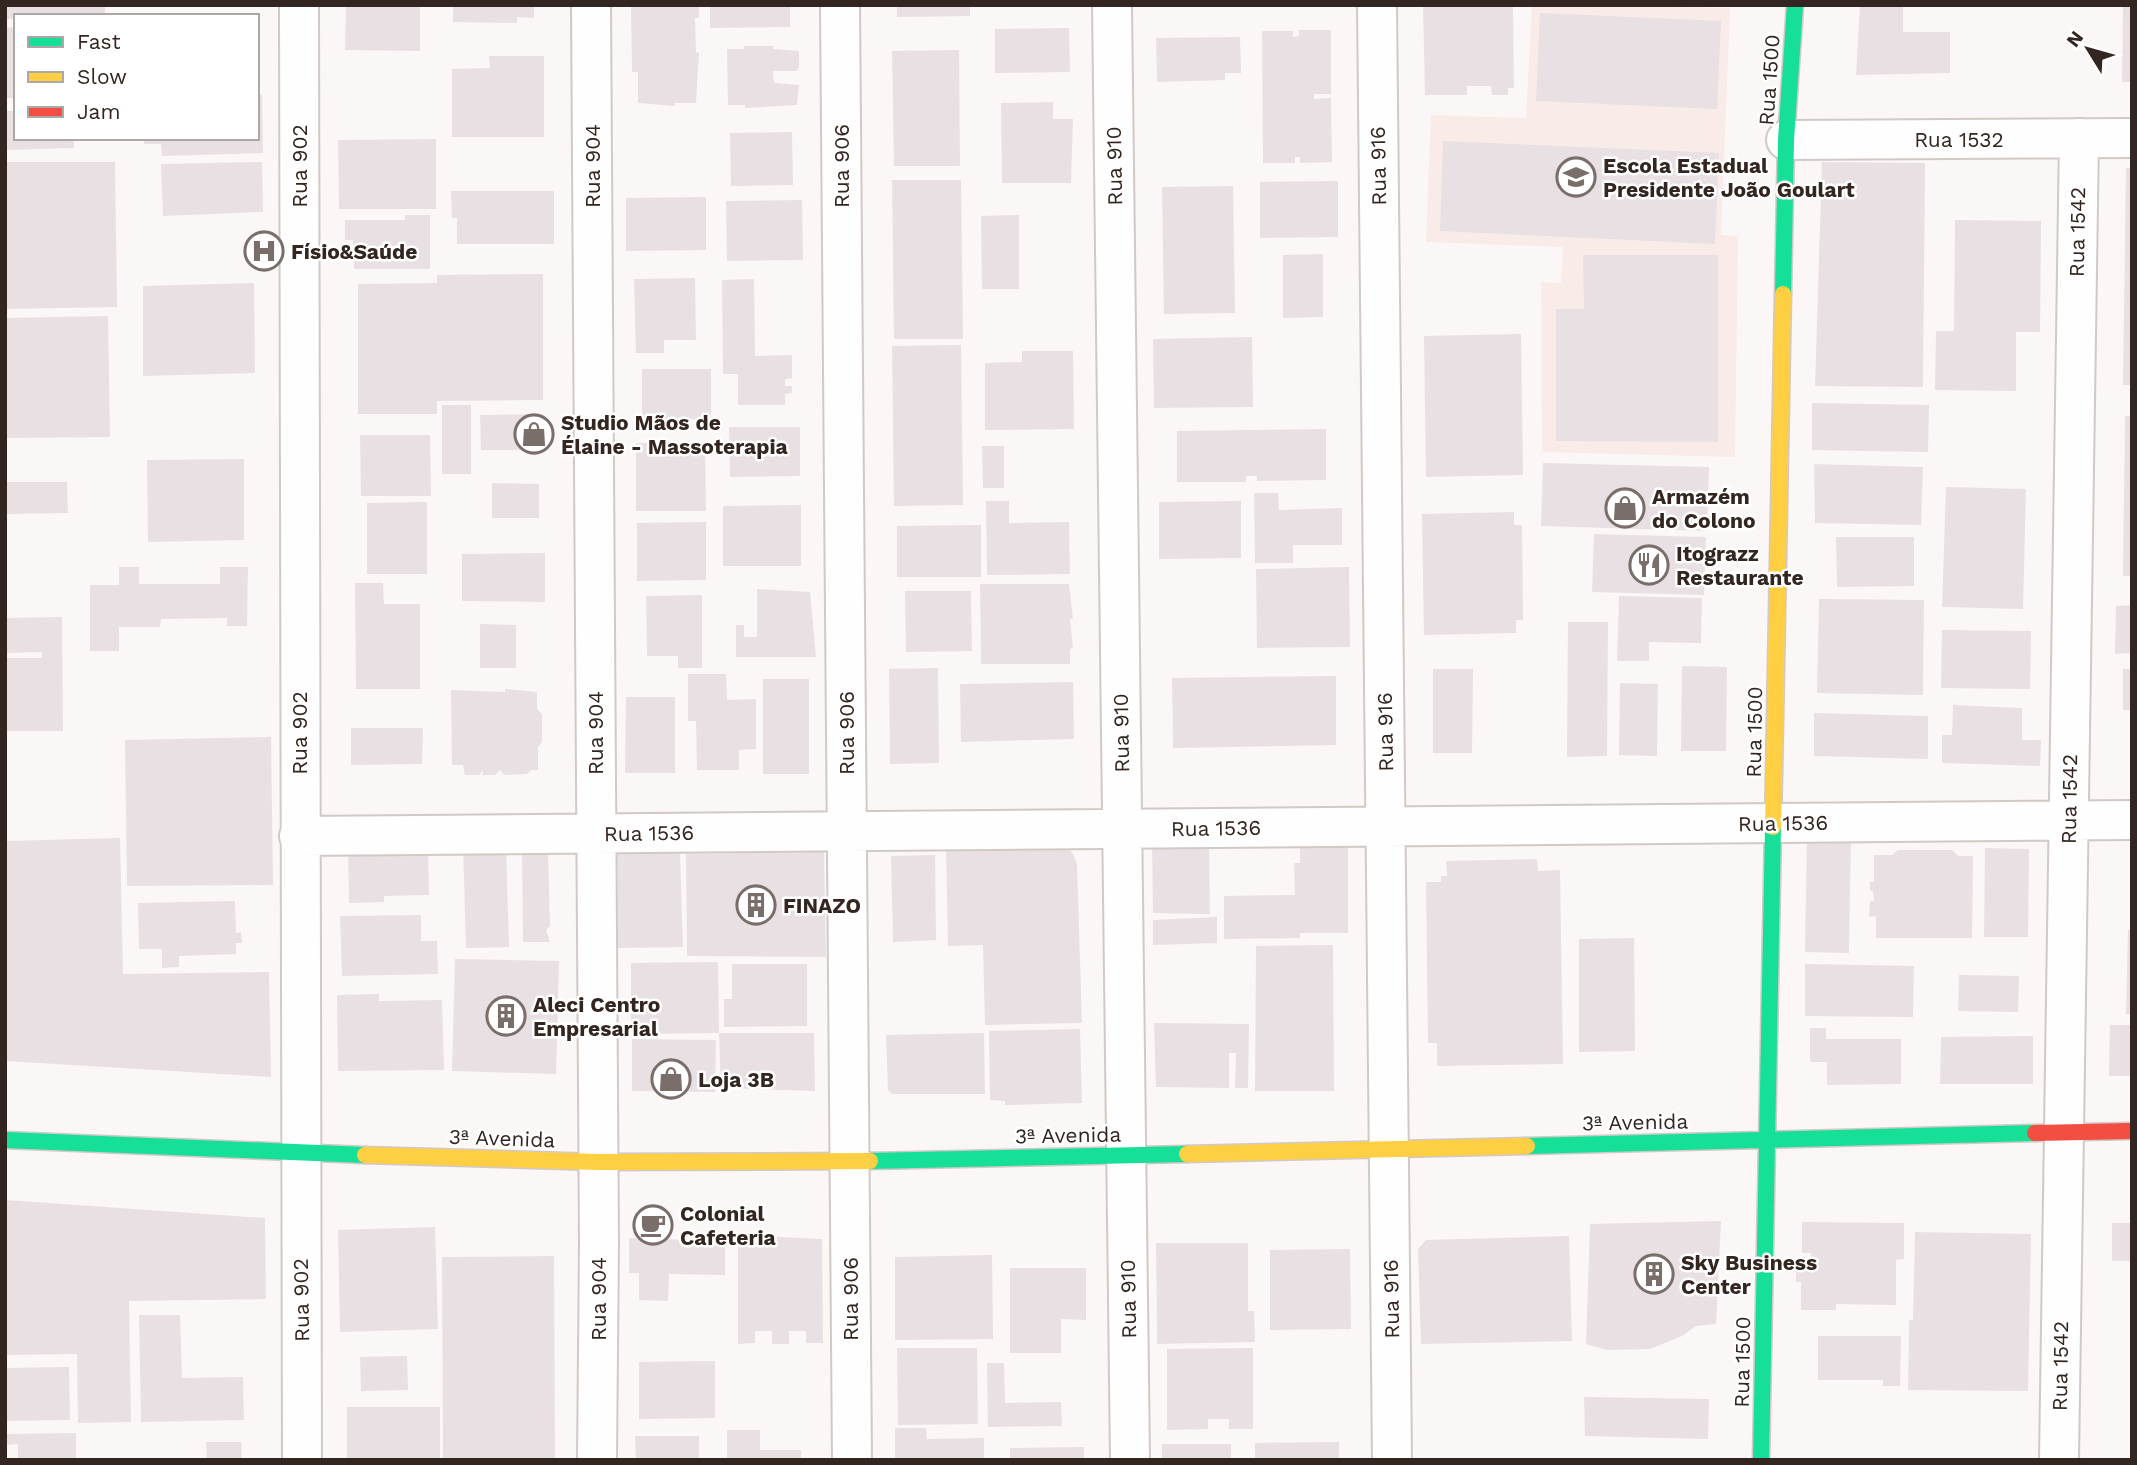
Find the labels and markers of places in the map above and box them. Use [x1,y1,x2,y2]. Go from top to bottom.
place label: Escola Estadual Presidente João Goulart [1603,153,1855,202]
school or university icon: Escola Estadual Presidente João Goulart [1555,156,1597,198]
hospital icon: Físio&Saúde [243,230,285,272]
place label: Físio&Saúde [291,239,417,264]
place label: Studio Mãos de Élaine - Massoterapia [561,410,789,459]
shop icon: Studio Mãos de Élaine - Massoterapia [513,413,555,455]
place label: Armazém do Colono [1652,484,1756,533]
shop icon: Armazém do Colono [1604,487,1646,529]
place label: Itograzz Restaurante [1676,541,1804,590]
restaurant icon: Itograzz Restaurante [1628,544,1670,586]
building icon: FINAZO [735,884,777,926]
place label: FINAZO [783,893,861,918]
place label: Aleci Centro Empresarial [533,992,660,1041]
building icon: Aleci Centro Empresarial [485,995,527,1037]
shop icon: Loja 3B [650,1058,692,1100]
place label: Loja 3B [698,1067,774,1092]
place label: Colonial Cafeteria [680,1201,777,1250]
cafe icon: Colonial Cafeteria [632,1204,674,1246]
place label: Sky Business Center [1681,1250,1817,1299]
building icon: Sky Business Center [1633,1253,1675,1295]

